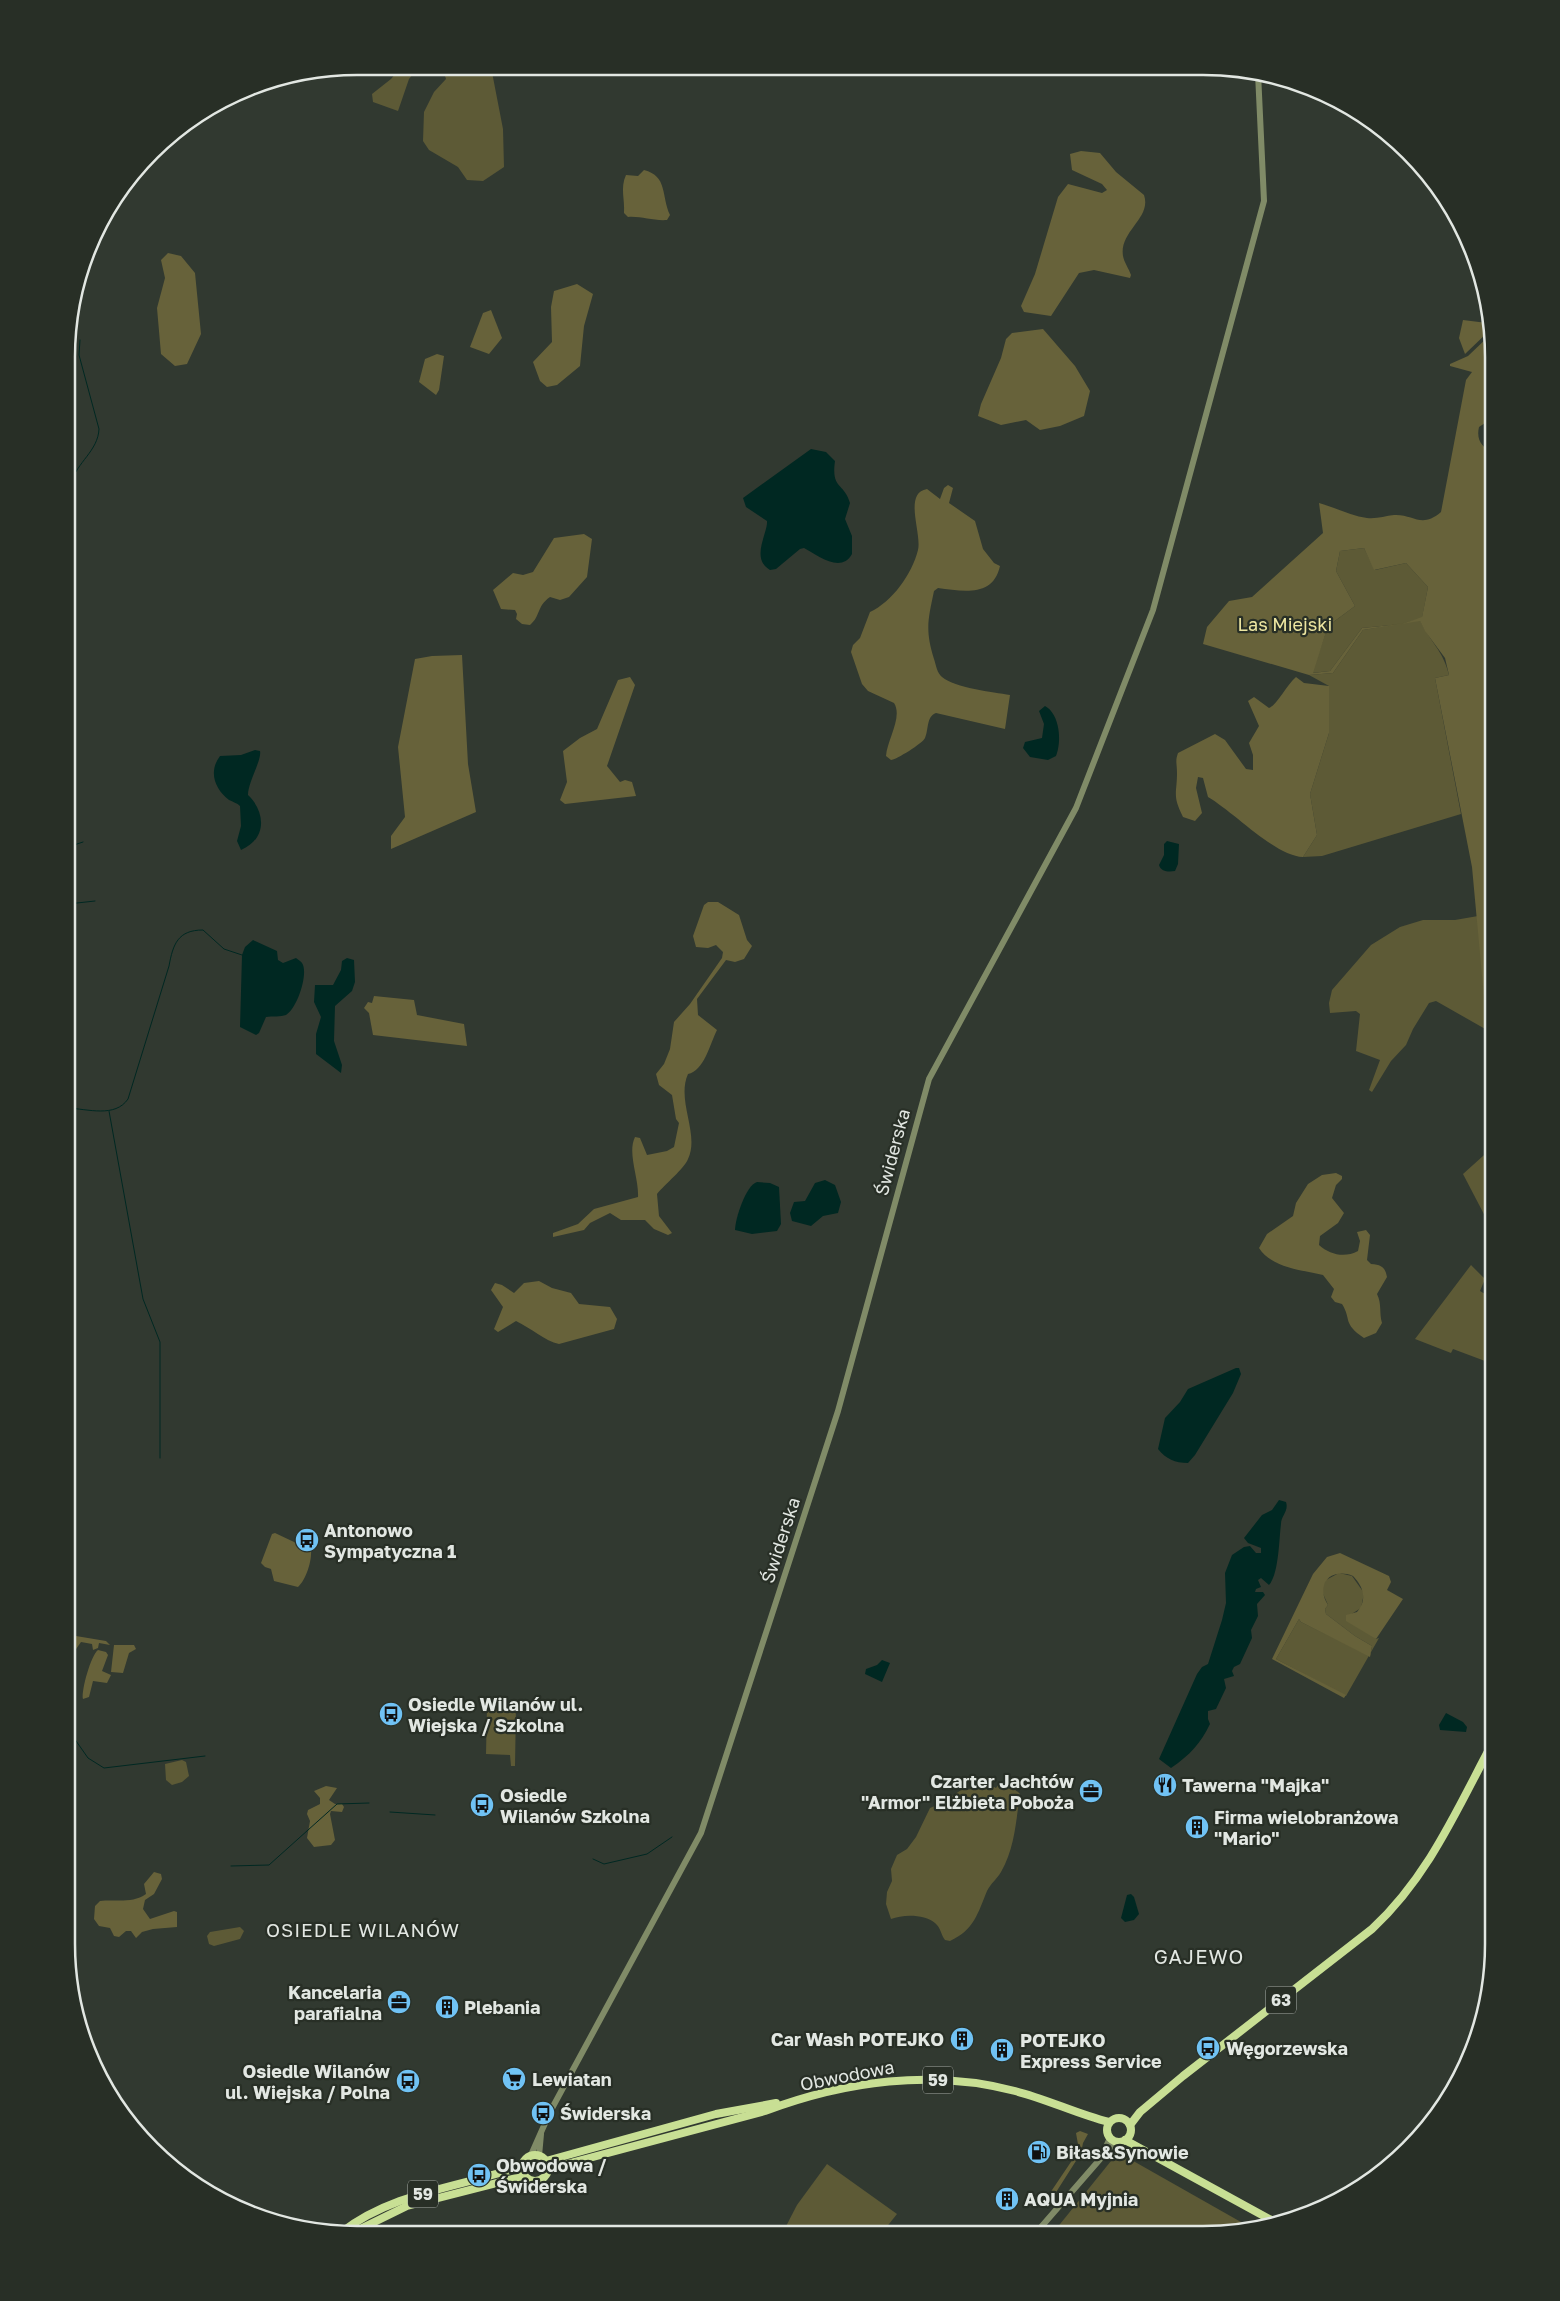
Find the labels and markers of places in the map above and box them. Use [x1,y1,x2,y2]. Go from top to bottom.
place label: Antonowo Sympatyczna 1 [324,1519,456,1562]
bus stop icon: Antonowo Sympatyczna 1 [294,1527,320,1553]
place label: Osiedle Wilanów ul. Wiejska / Szkolna [408,1693,583,1736]
bus stop icon: Osiedle Wilanów ul. Wiejska / Szkolna [378,1701,404,1727]
place label: Czarter Jachtów "Armor" Elżbieta Poboża [861,1770,1074,1813]
restaurant icon: Tawerna "Majka" [1152,1772,1178,1798]
place label: Tawerna "Majka" [1182,1774,1329,1796]
office icon: Czarter Jachtów "Armor" Elżbieta Poboża [1078,1778,1104,1804]
place label: Osiedle Wilanów Szkolna [500,1784,650,1827]
bus stop icon: Osiedle Wilanów Szkolna [469,1792,495,1818]
place label: Firma wielobranżowa "Mario" [1214,1806,1398,1849]
building icon: Firma wielobranżowa "Mario" [1184,1814,1210,1840]
place label: Kancelaria parafialna [288,1981,382,2024]
office icon: Kancelaria parafialna [386,1989,412,2015]
building icon: Plebania [434,1994,460,2020]
place label: Plebania [464,1996,540,2018]
building icon: Car Wash POTEJKO [949,2026,975,2052]
place label: Car Wash POTEJKO [771,2028,944,2050]
place label: POTEJKO Express Service [1020,2029,1162,2072]
bus stop icon: Węgorzewska [1195,2035,1221,2061]
building icon: POTEJKO Express Service [989,2037,1015,2063]
place label: Węgorzewska [1226,2037,1348,2059]
place label: Osiedle Wilanów ul. Wiejska / Polna [225,2060,390,2103]
supermarket icon: Lewiatan [501,2066,527,2092]
bus stop icon: Osiedle Wilanów ul. Wiejska / Polna [395,2068,421,2094]
place label: Lewiatan [532,2068,612,2090]
bus stop icon: Świderska [530,2100,556,2126]
place label: Świderska [560,2102,651,2124]
fuel station icon: Biłas&Synowie [1026,2139,1052,2165]
place label: Biłas&Synowie [1056,2141,1189,2163]
place label: Obwodowa / Świderska [496,2154,607,2197]
bus stop icon: Obwodowa / Świderska [466,2162,492,2188]
building icon: AQUA Myjnia [994,2186,1020,2212]
place label: AQUA Myjnia [1024,2188,1138,2210]

